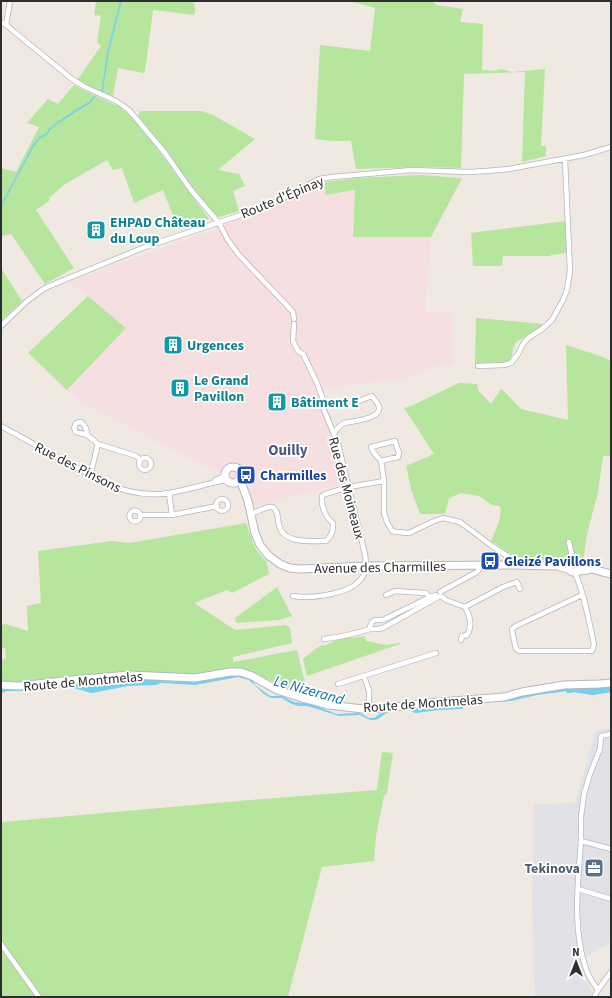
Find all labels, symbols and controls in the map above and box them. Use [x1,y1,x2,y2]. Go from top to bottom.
street label: Route d'Épinay [238,171,327,224]
place label: EHPAD Château du Loup [110,213,205,249]
building icon: EHPAD Château du Loup [85,219,107,241]
building icon: Urgences [162,334,184,356]
place label: Urgences [187,336,244,356]
place label: Le Grand Pavillon [194,371,249,407]
building icon: Le Grand Pavillon [169,377,191,399]
building icon: Bâtiment E [266,391,288,413]
place label: Bâtiment E [291,393,359,413]
street label: Rue des Moineaux [323,435,370,542]
street label: Rue des Pinsons [31,437,124,498]
district label: Ouilly [268,440,308,461]
bus stop icon: Charmilles [235,464,257,486]
place label: Charmilles [260,466,326,486]
bus stop icon: Gleizé Pavillons [479,550,501,572]
place label: Gleizé Pavillons [504,552,601,572]
street label: Avenue des Charmilles [314,557,446,579]
street label: Route de Montmelas [22,667,144,697]
water label: Le Nizerand [271,670,347,711]
street label: Route de Montmelas [363,690,484,718]
office icon: Tekinova [583,857,605,879]
place label: Tekinova [524,859,580,879]
north arrow [556,942,596,982]
text: N [572,945,580,960]

